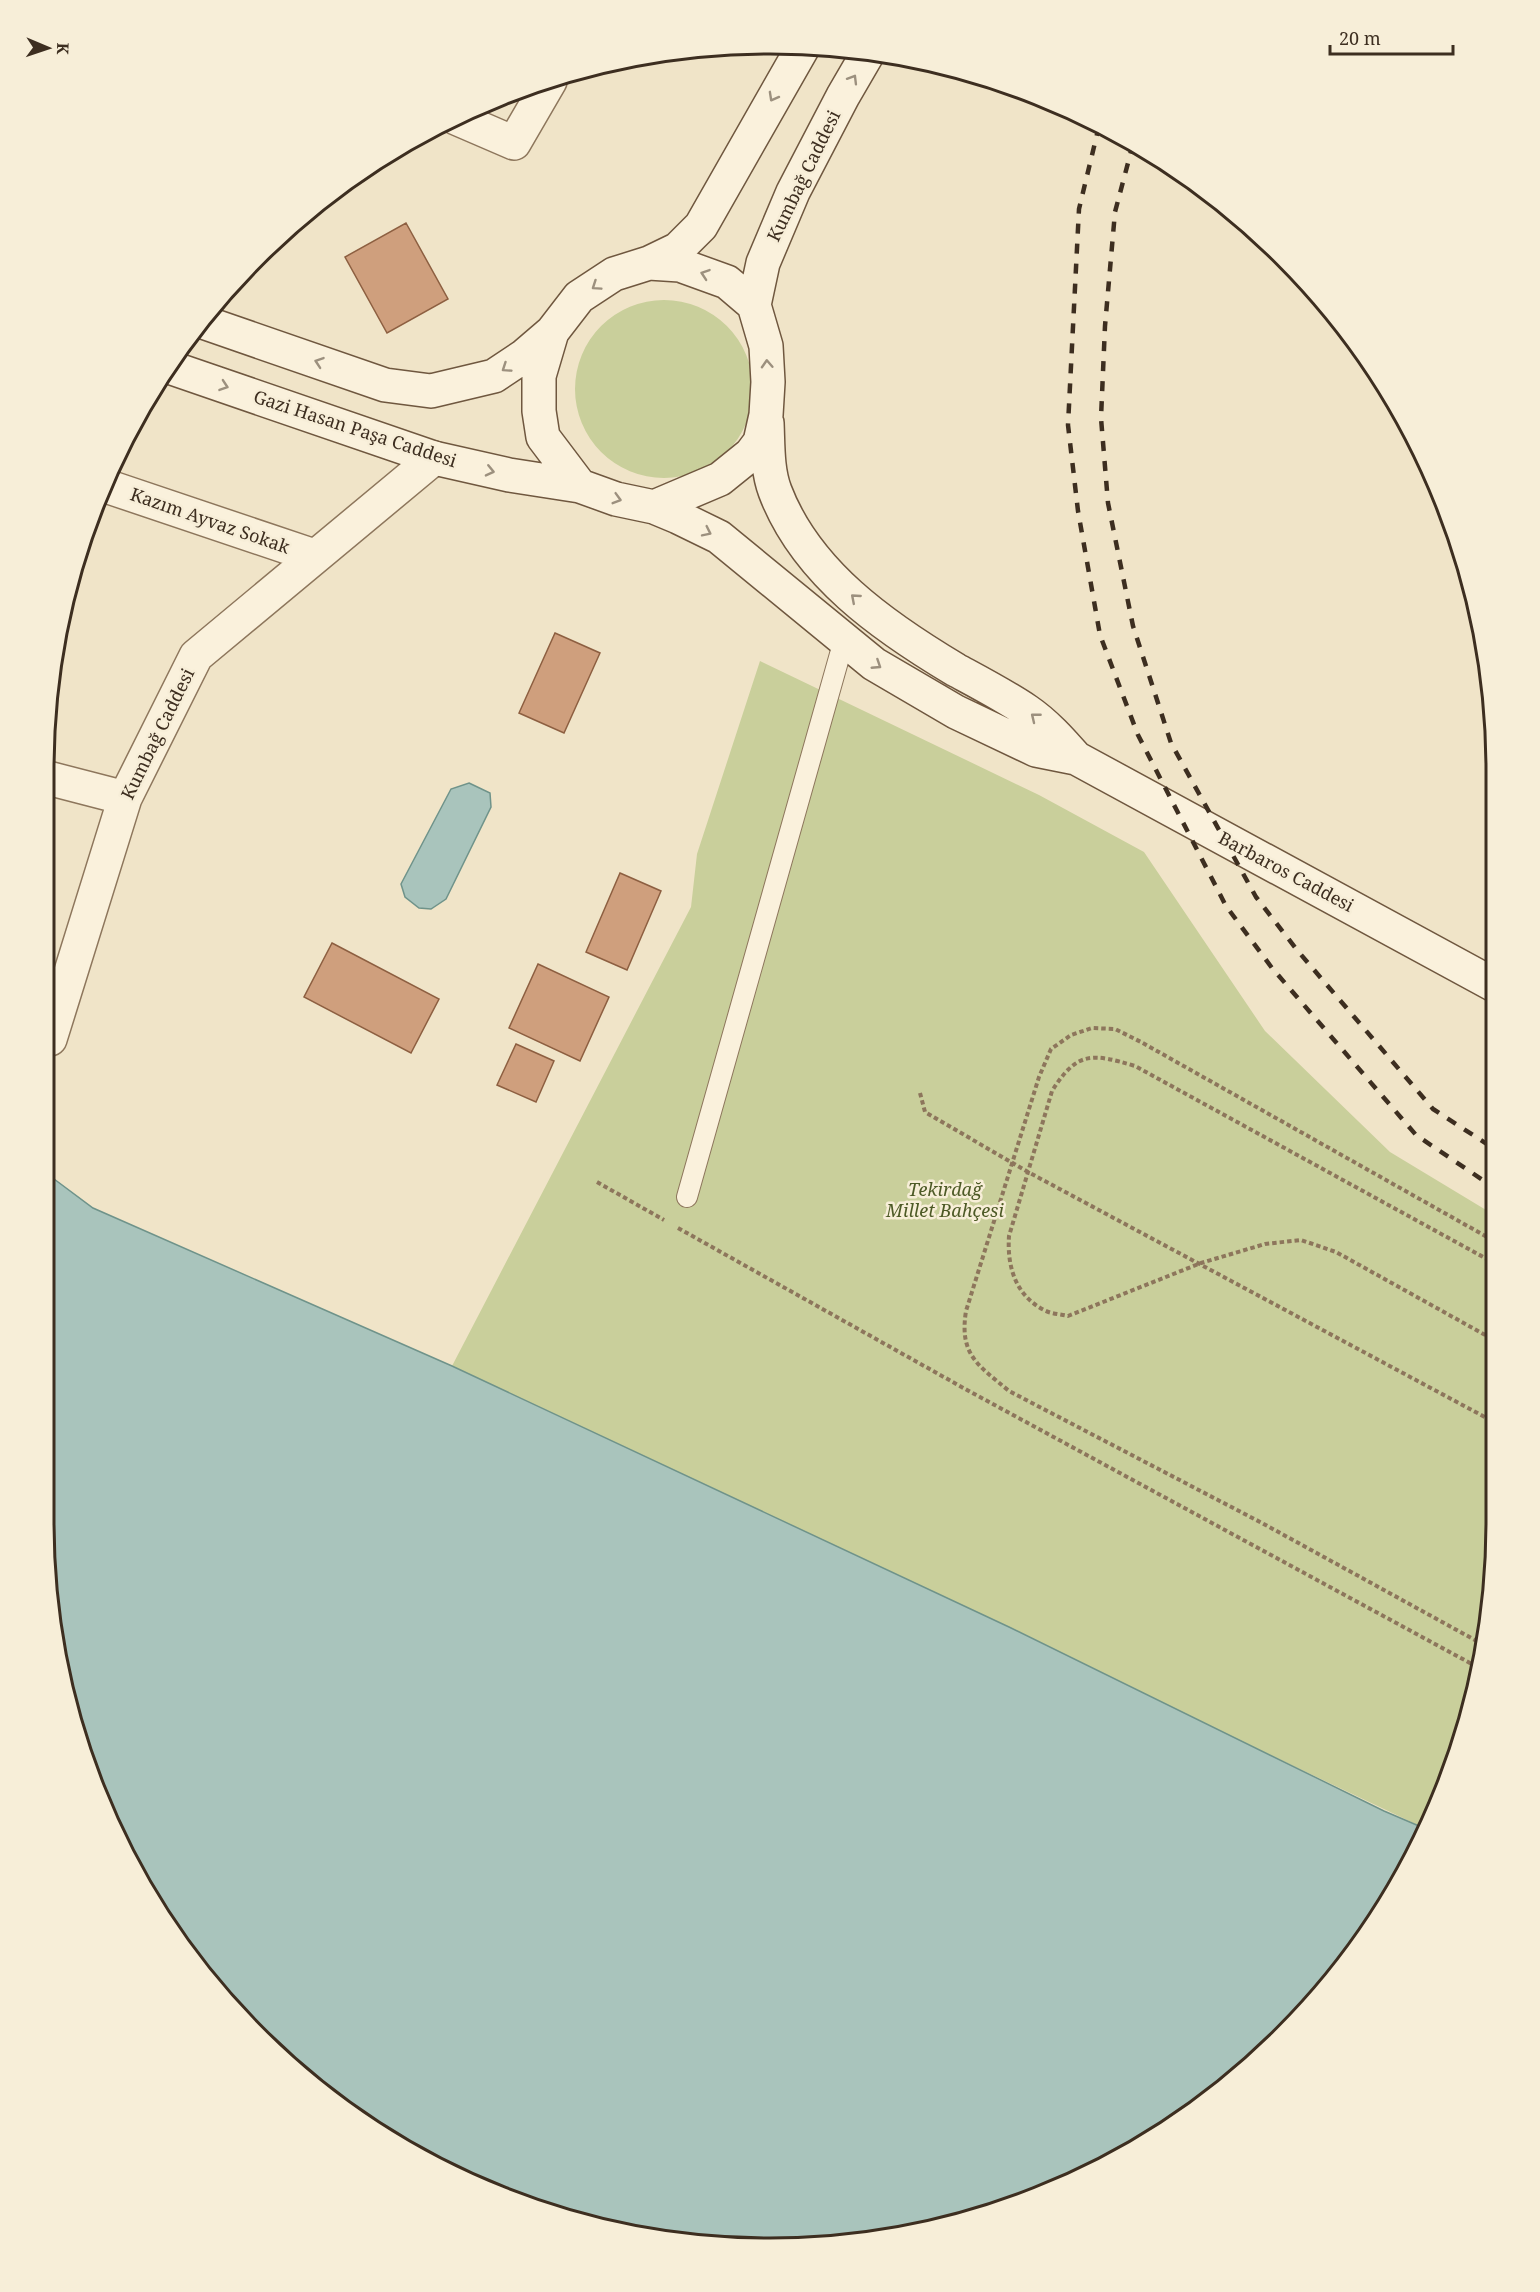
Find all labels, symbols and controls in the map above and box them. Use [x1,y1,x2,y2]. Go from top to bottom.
north arrow [18,18,78,78]
scale bar [1330,18,1453,56]
text: 20 m [1339,26,1381,50]
text: K [52,42,74,55]
one-way arrow [846,75,857,85]
one-way arrow [769,91,780,101]
street label: Kumbağ Caddesi [761,106,845,245]
one-way arrow [700,269,711,282]
one-way arrow [592,279,603,290]
one-way arrow [314,357,325,370]
one-way arrow [761,359,774,368]
one-way arrow [501,361,512,372]
one-way arrow [219,379,229,391]
street label: Gazi Hasan Paşa Caddesi [251,384,460,472]
one-way arrow [485,464,495,477]
street label: Kazım Ayvaz Sokak [127,481,294,559]
one-way arrow [612,491,622,504]
one-way arrow [701,524,712,536]
one-way arrow [851,594,862,605]
one-way arrow [870,658,881,669]
street label: Kumbağ Caddesi [115,664,199,803]
one-way arrow [1031,714,1042,725]
street label: Barbaros Caddesi [1215,825,1359,917]
park label: Tekirdağ Millet Bahçesi [885,1177,1004,1222]

